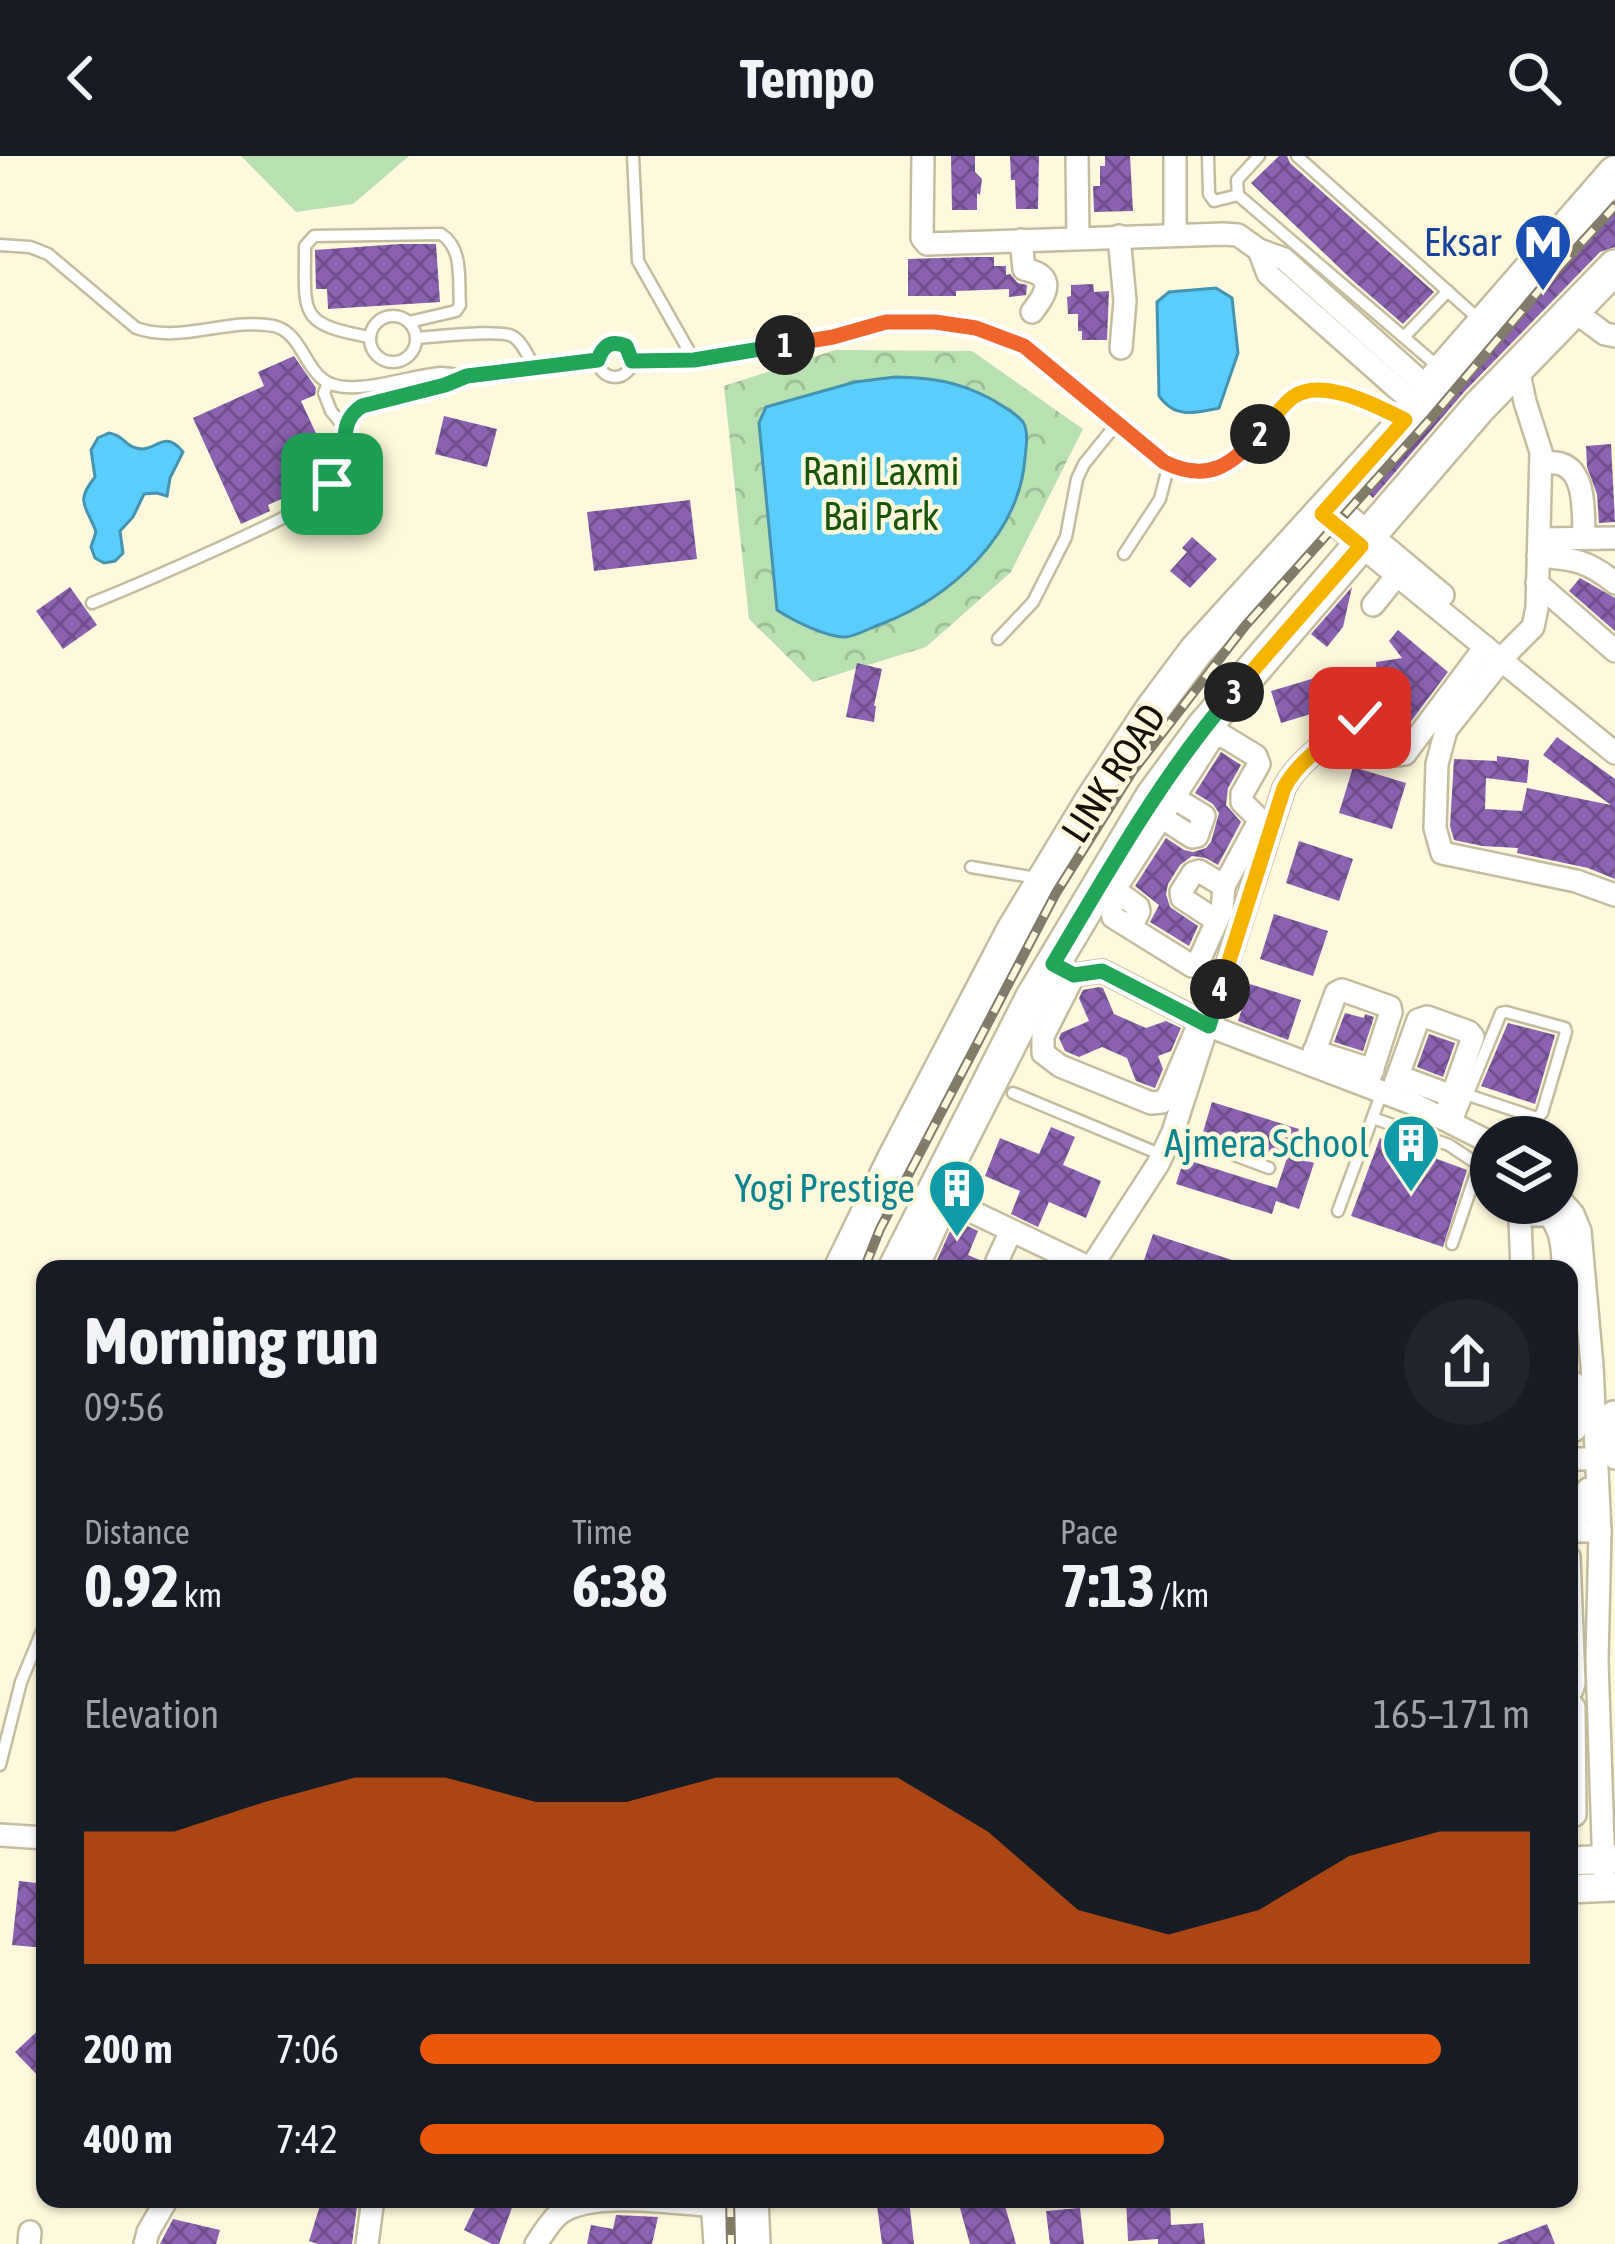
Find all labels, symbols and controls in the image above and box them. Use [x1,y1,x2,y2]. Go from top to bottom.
icon: back [48,45,114,111]
icon: search [1501,45,1567,111]
text: Tempo [740,48,875,109]
metro station icon: Eksar [1512,211,1574,293]
place label: Eksar [1424,220,1501,264]
pin: 1 [755,315,815,375]
text: 1 [777,326,793,364]
pin: 2 [1230,404,1290,464]
text: 2 [1252,415,1268,453]
pin [281,433,383,535]
park label: Rani Laxmi Bai Park [803,449,959,538]
icon: arrive [299,451,365,517]
pin: 3 [1204,662,1264,722]
pin [1309,667,1411,769]
text: 3 [1226,673,1242,711]
icon: check [1327,685,1393,751]
street label: LINK ROAD [1052,696,1174,850]
pin: 4 [1190,959,1250,1019]
text: 4 [1212,970,1228,1008]
building icon: Ajmera School [1380,1112,1442,1194]
map controls [1470,1116,1578,1224]
button: layers [1470,1116,1578,1224]
place label: Ajmera School [1164,1121,1369,1165]
building icon: Yogi Prestige [926,1157,988,1239]
place label: Yogi Prestige [735,1166,915,1210]
button: share [1404,1299,1530,1425]
text: Morning run [84,1302,379,1378]
text: 09:56 [84,1385,164,1429]
text: Distance [84,1513,190,1551]
text: Time [572,1513,632,1551]
text: Pace [1060,1513,1118,1551]
text: 0.92 [84,1551,179,1620]
text: 6:38 [572,1551,667,1620]
text: 7:13 [1060,1551,1155,1620]
text: km [179,1576,222,1614]
text: /km [1155,1576,1209,1614]
text: Elevation [84,1692,219,1736]
text: 165–171 m [1373,1692,1530,1736]
text: 200 m [84,2027,172,2071]
text: 7:06 [276,2027,339,2071]
text: 400 m [84,2117,172,2161]
text: 7:42 [276,2117,338,2161]

